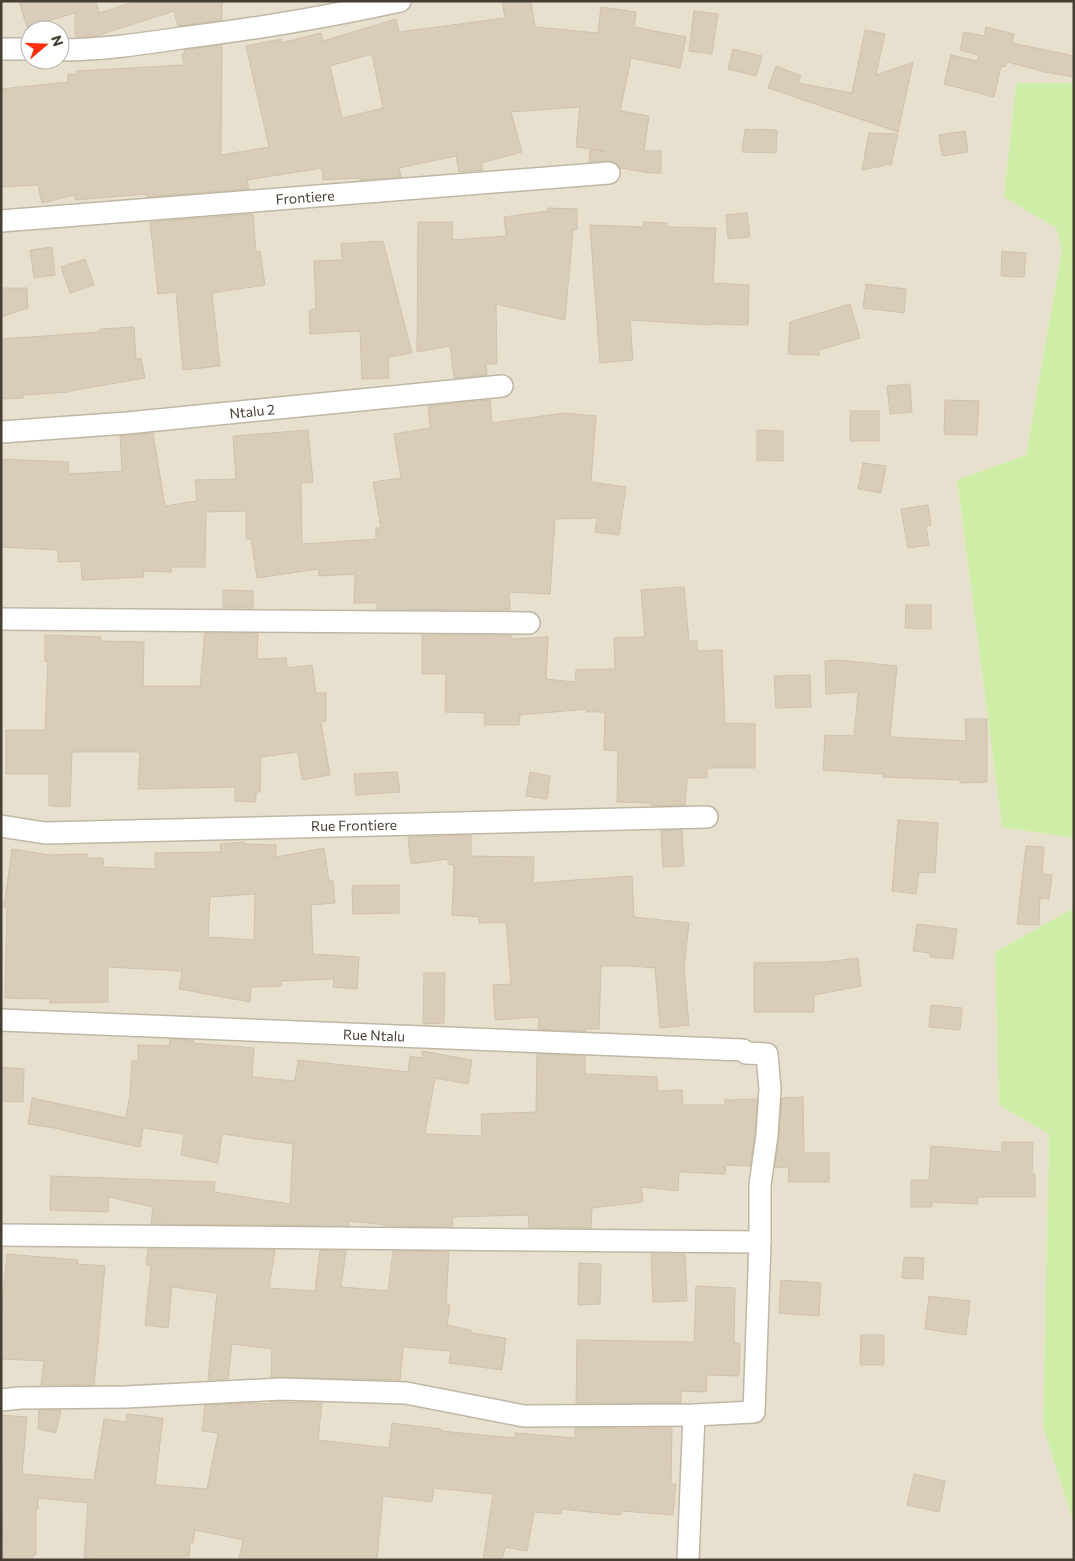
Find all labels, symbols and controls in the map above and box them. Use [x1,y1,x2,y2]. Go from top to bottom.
north arrow [20,20,70,70]
text: N [48,33,68,48]
street label: Frontiere [275,186,335,208]
street label: Ntalu 2 [229,400,276,422]
street label: Rue Frontiere [311,816,397,834]
street label: Rue Ntalu [343,1025,405,1045]

